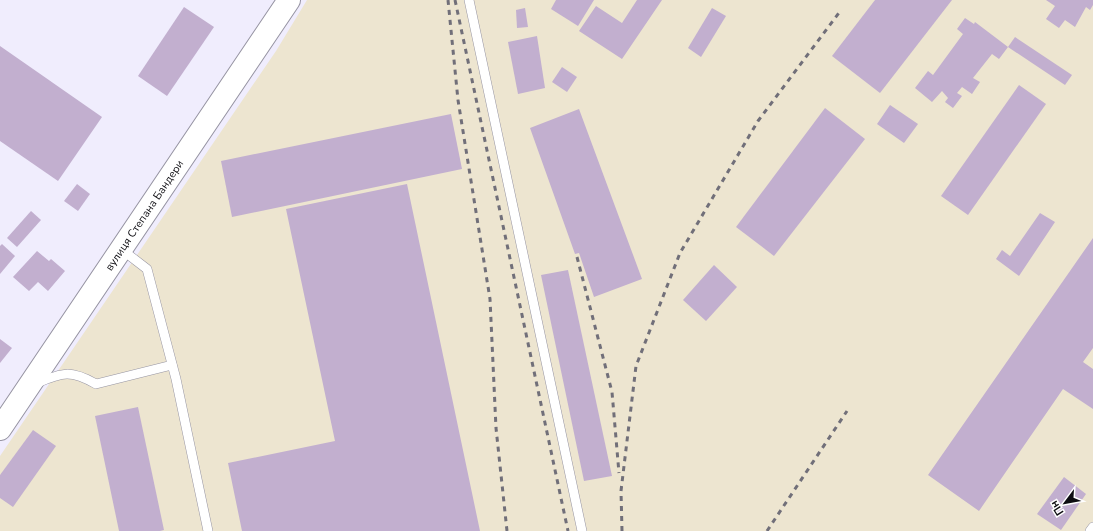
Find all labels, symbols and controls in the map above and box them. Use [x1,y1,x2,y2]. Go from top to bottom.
street label: вулиця Степана Бандери [101,157,187,273]
north arrow [1045,483,1085,523]
text: Пн [1047,498,1067,518]

